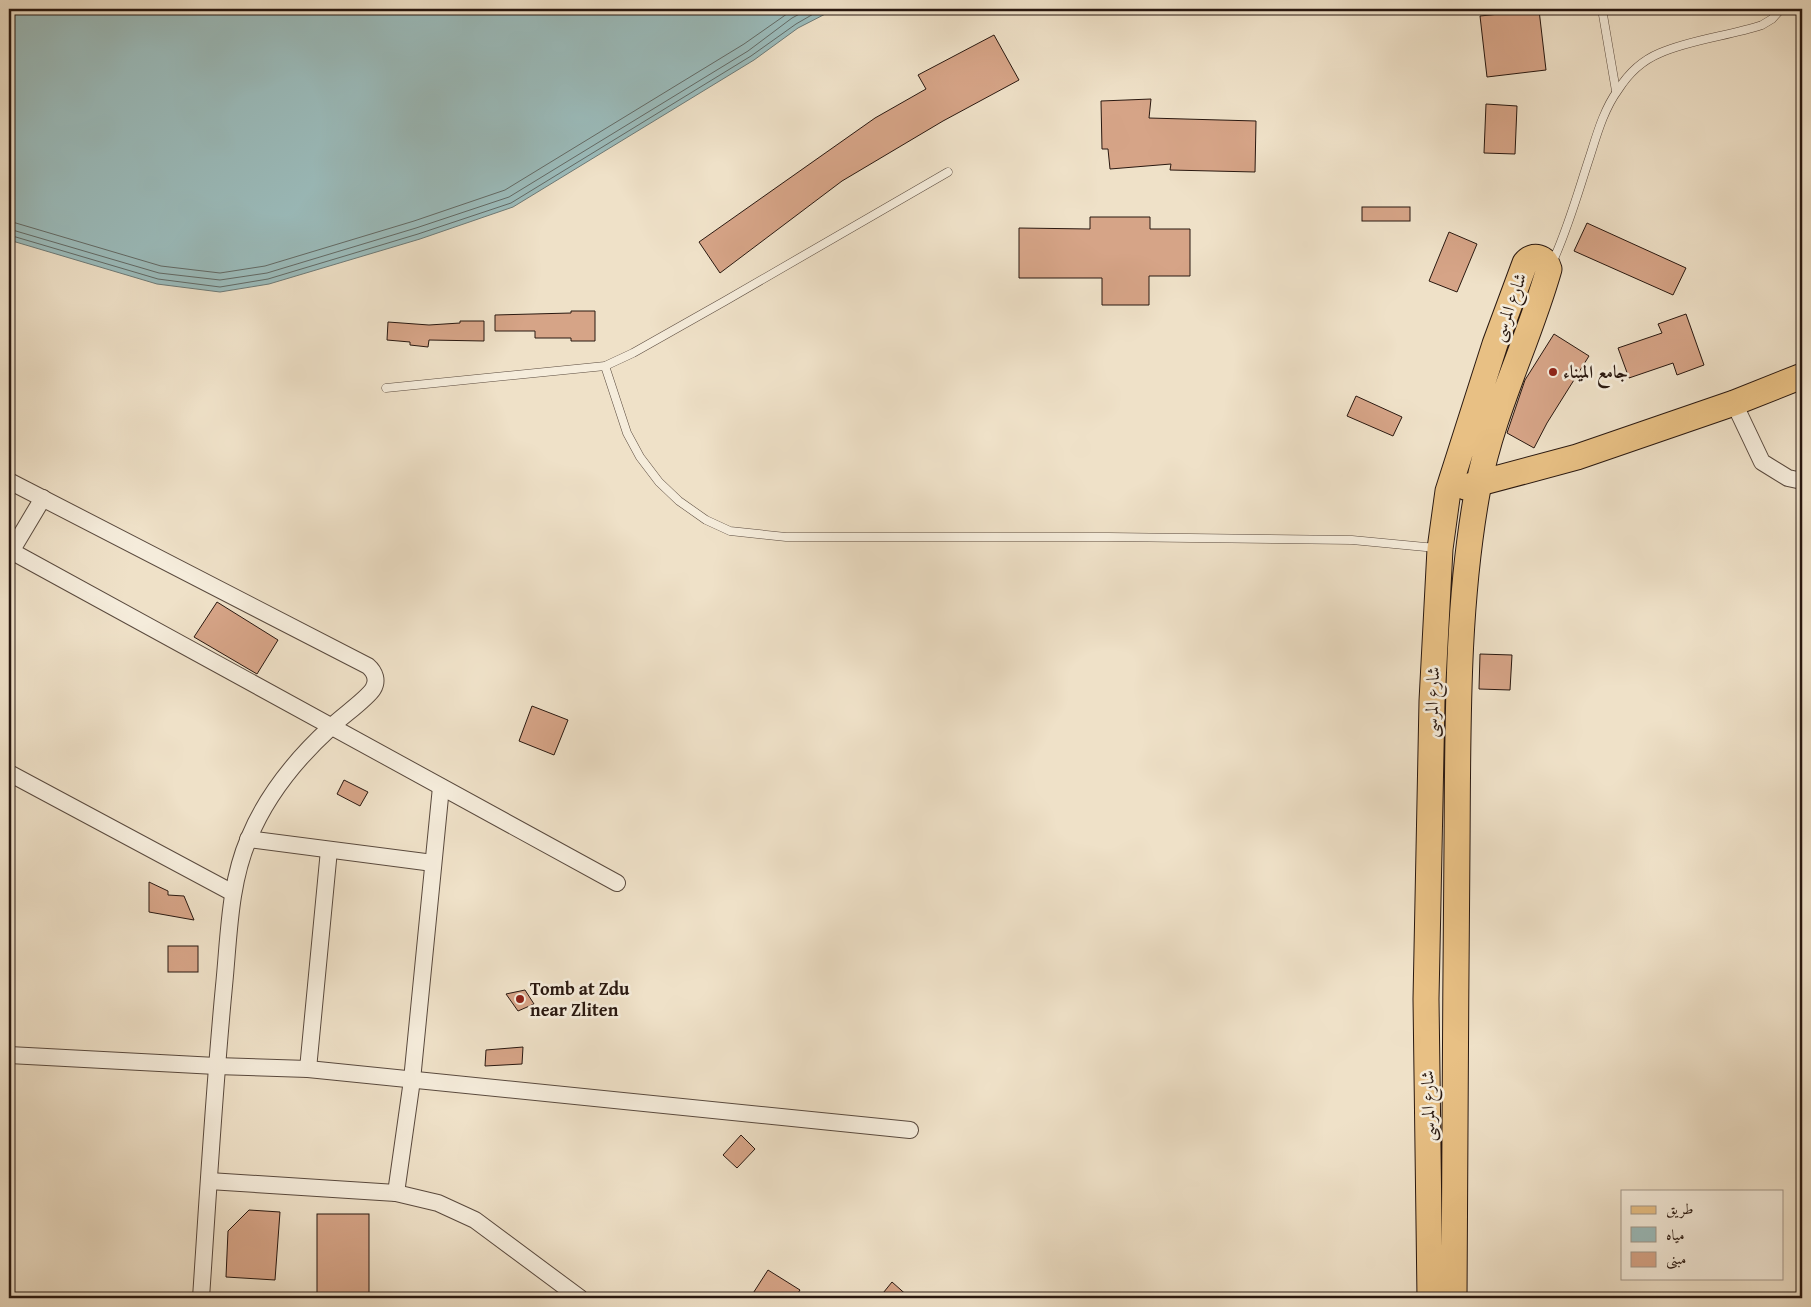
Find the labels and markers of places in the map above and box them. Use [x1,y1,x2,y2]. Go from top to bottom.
place label: جامع الميناء [1563,358,1628,389]
marker: جامع الميناء [1547,366,1559,378]
place label: Tomb at Zdu near Zliten [530,975,630,1023]
marker: Tomb at Zdu near Zliten [514,993,526,1005]

